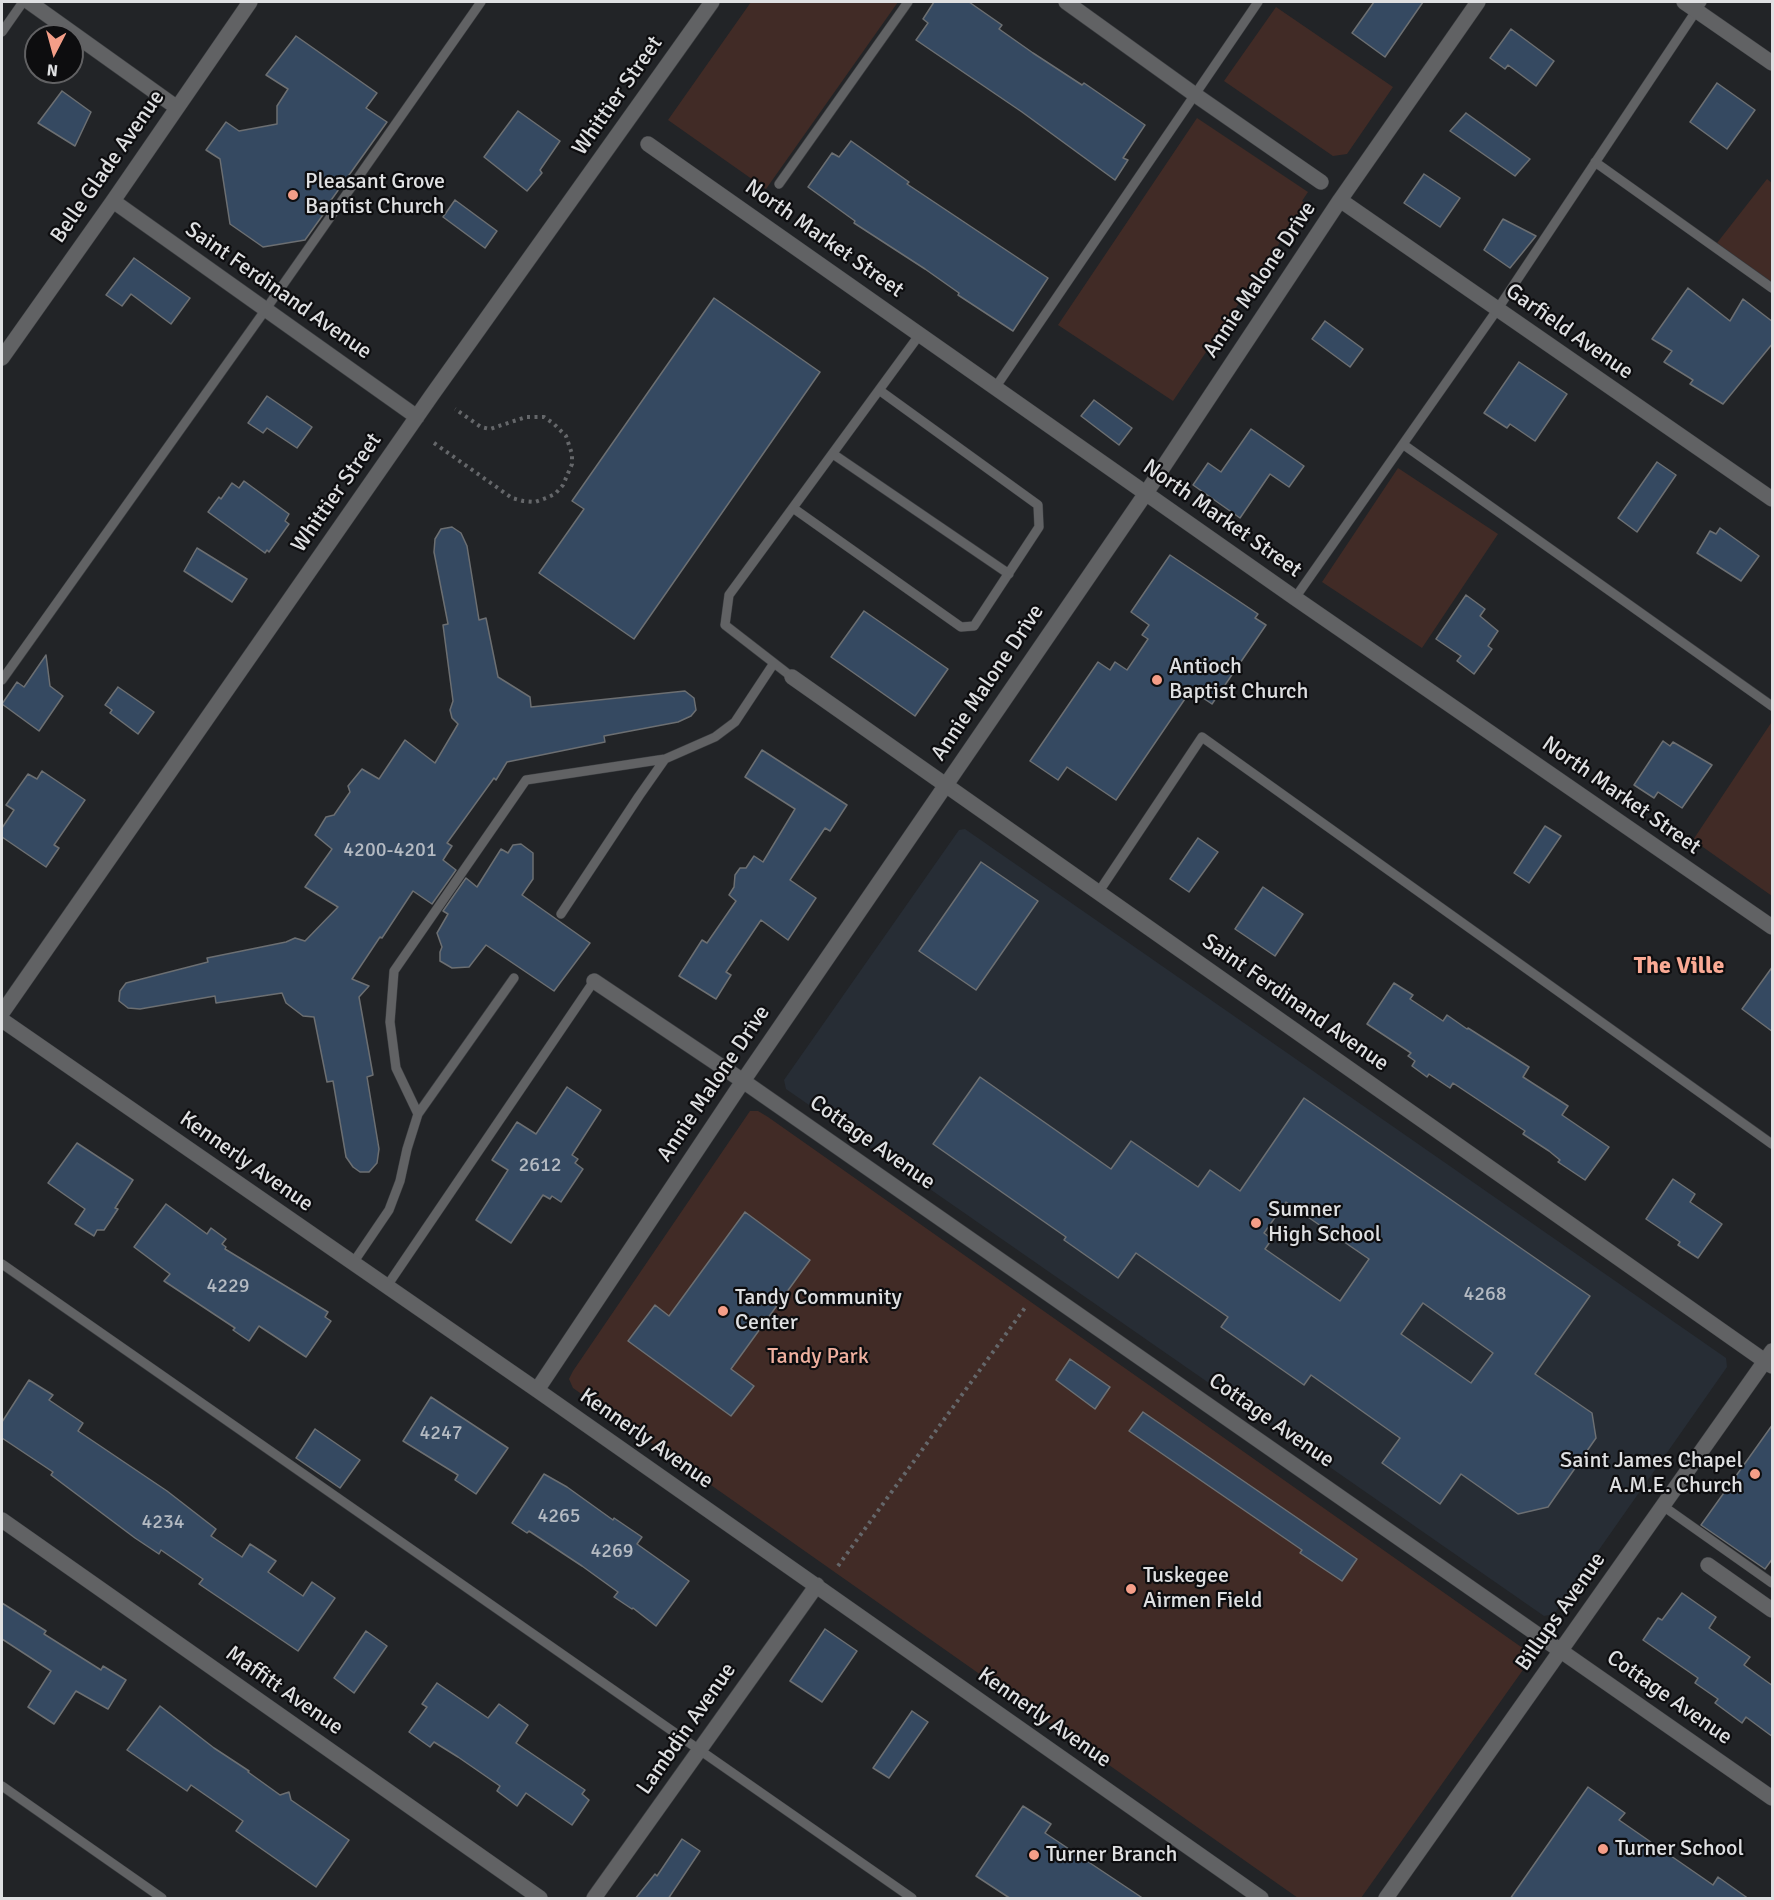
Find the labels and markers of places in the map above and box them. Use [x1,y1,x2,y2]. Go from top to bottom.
place label: Pleasant Grove Baptist Church [305,169,445,220]
marker: Pleasant Grove Baptist Church [286,188,300,202]
place label: Antioch Baptist Church [1169,654,1308,706]
marker: Antioch Baptist Church [1150,673,1164,687]
place label: Sumner High School [1268,1197,1381,1248]
marker: Sumner High School [1249,1216,1263,1230]
place label: Tandy Community Center [735,1285,902,1336]
marker: Tandy Community Center [716,1304,730,1318]
place label: Saint James Chapel A.M.E. Church [1560,1448,1743,1500]
marker: Saint James Chapel A.M.E. Church [1748,1467,1762,1481]
place label: Tuskegee Airmen Field [1143,1563,1262,1615]
marker: Tuskegee Airmen Field [1124,1582,1138,1596]
place label: Turner School [1615,1836,1744,1862]
place label: Turner Branch [1046,1842,1178,1868]
marker: Turner School [1596,1842,1610,1856]
marker: Turner Branch [1027,1848,1041,1862]

